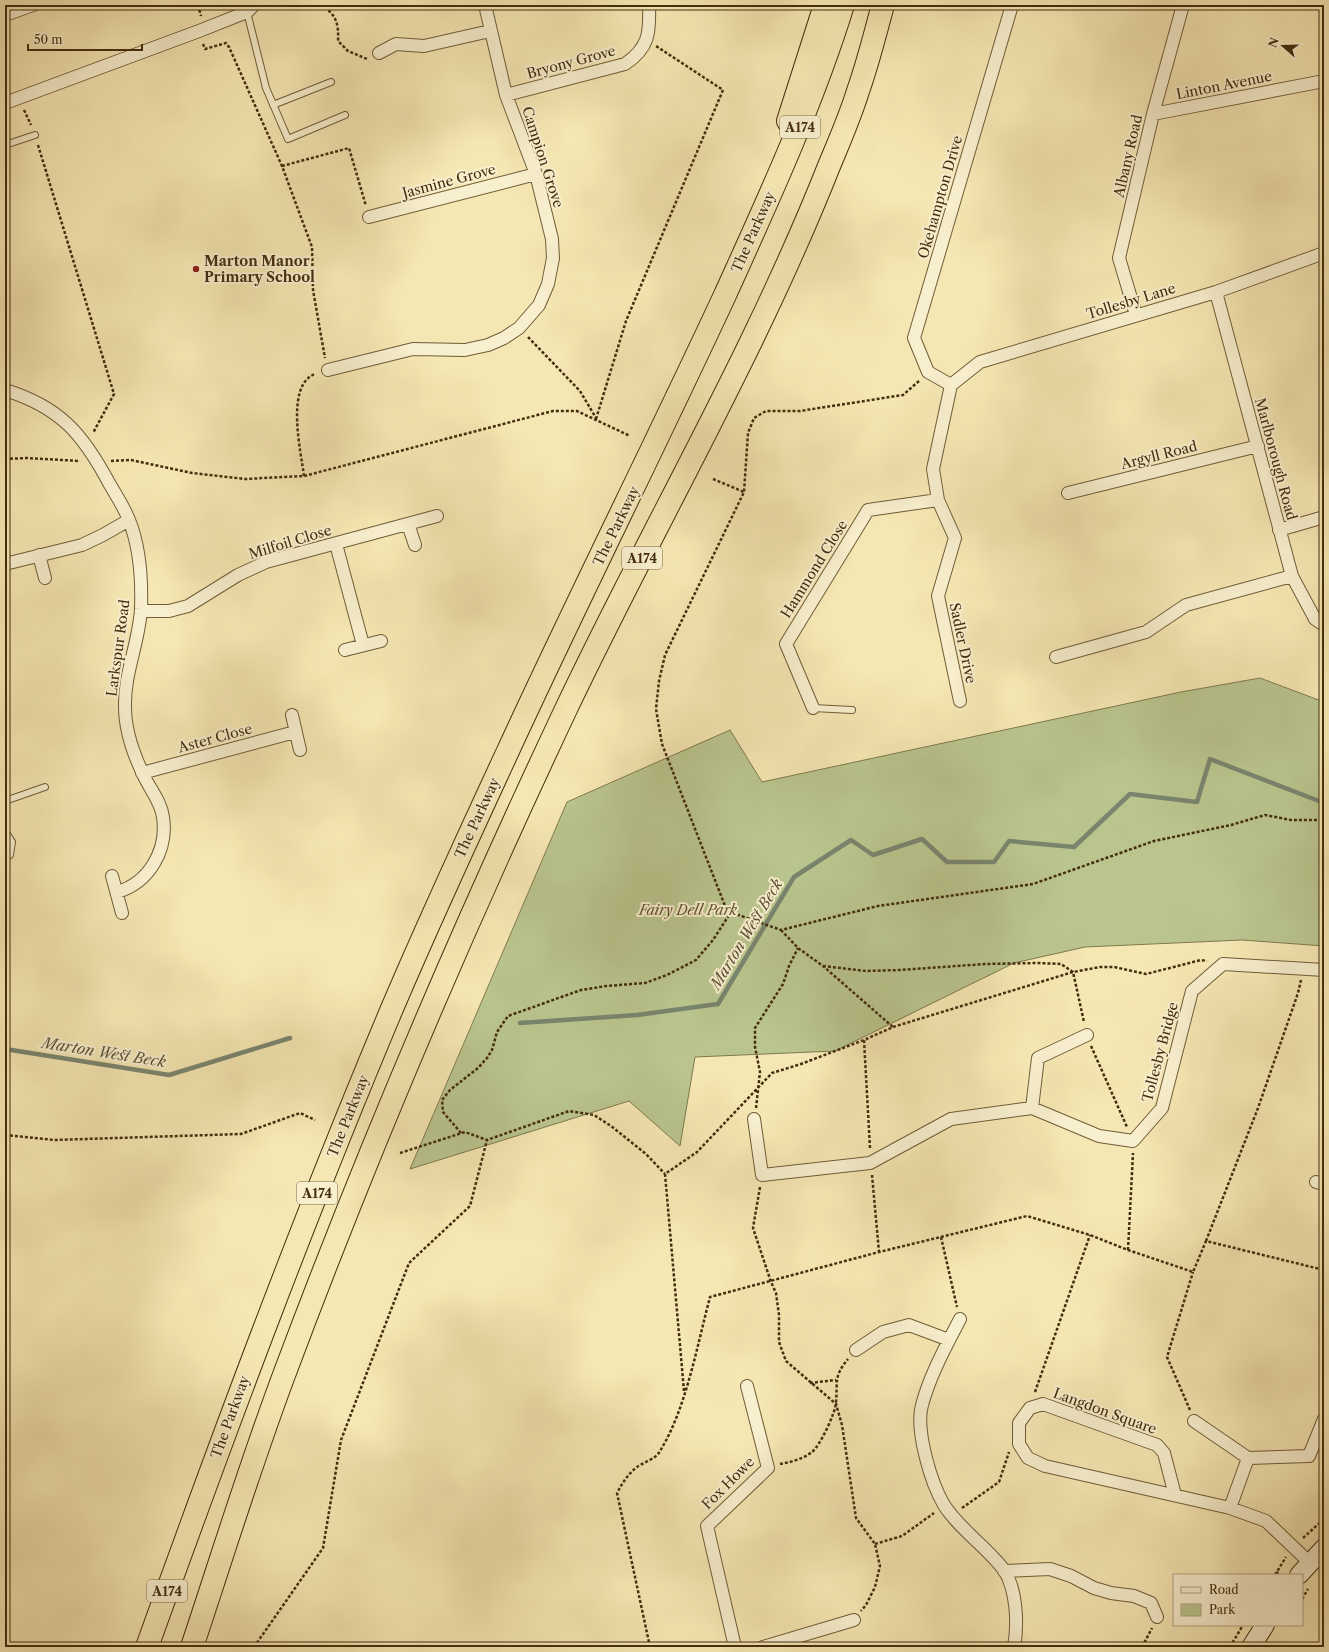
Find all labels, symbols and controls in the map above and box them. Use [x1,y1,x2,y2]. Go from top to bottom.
scale bar [28,26,142,52]
north arrow [1263,26,1303,66]
text: 50 m [34,32,63,47]
text: N [1265,35,1282,49]
street label: Bryony Grove [525,41,618,83]
street label: Linton Avenue [1174,67,1274,103]
street label: Campion Grove [518,104,568,210]
street label: Albany Road [1110,112,1146,200]
road number: A174 [780,116,820,138]
street label: Okehampton Drive [914,133,966,261]
street label: Jasmine Grove [398,160,498,203]
street label: The Parkway [727,188,779,275]
place label: Marton Manor Primary School [204,252,315,286]
marker: Marton Manor Primary School [191,264,201,274]
street label: Tollesby Lane [1084,279,1178,323]
street label: Marlborough Road [1251,396,1301,523]
street label: Argyll Road [1118,437,1199,473]
street label: The Parkway [589,483,643,569]
street label: Hammond Close [777,516,851,621]
street label: Milfoil Close [246,521,334,563]
road number: A174 [622,547,662,569]
street label: Larkspur Road [102,598,134,698]
street label: Sadler Drive [946,601,980,685]
street label: Aster Close [175,719,254,757]
street label: The Parkway [450,775,504,861]
water label: Marton West Beck [705,875,787,994]
park label: Fairy Dell Park [638,901,738,919]
street label: Tollesby Bridge [1138,1000,1182,1104]
water label: Marton West Beck [39,1032,168,1071]
street label: The Parkway [323,1072,373,1160]
road number: A174 [297,1182,337,1204]
street label: The Parkway [207,1373,253,1461]
street label: Langdon Square [1051,1384,1159,1438]
street label: Fox Howe [698,1453,758,1513]
legend [1173,1574,1303,1626]
road number: A174 [147,1580,187,1602]
text: Road [1209,1582,1239,1597]
text: Park [1209,1602,1236,1617]

